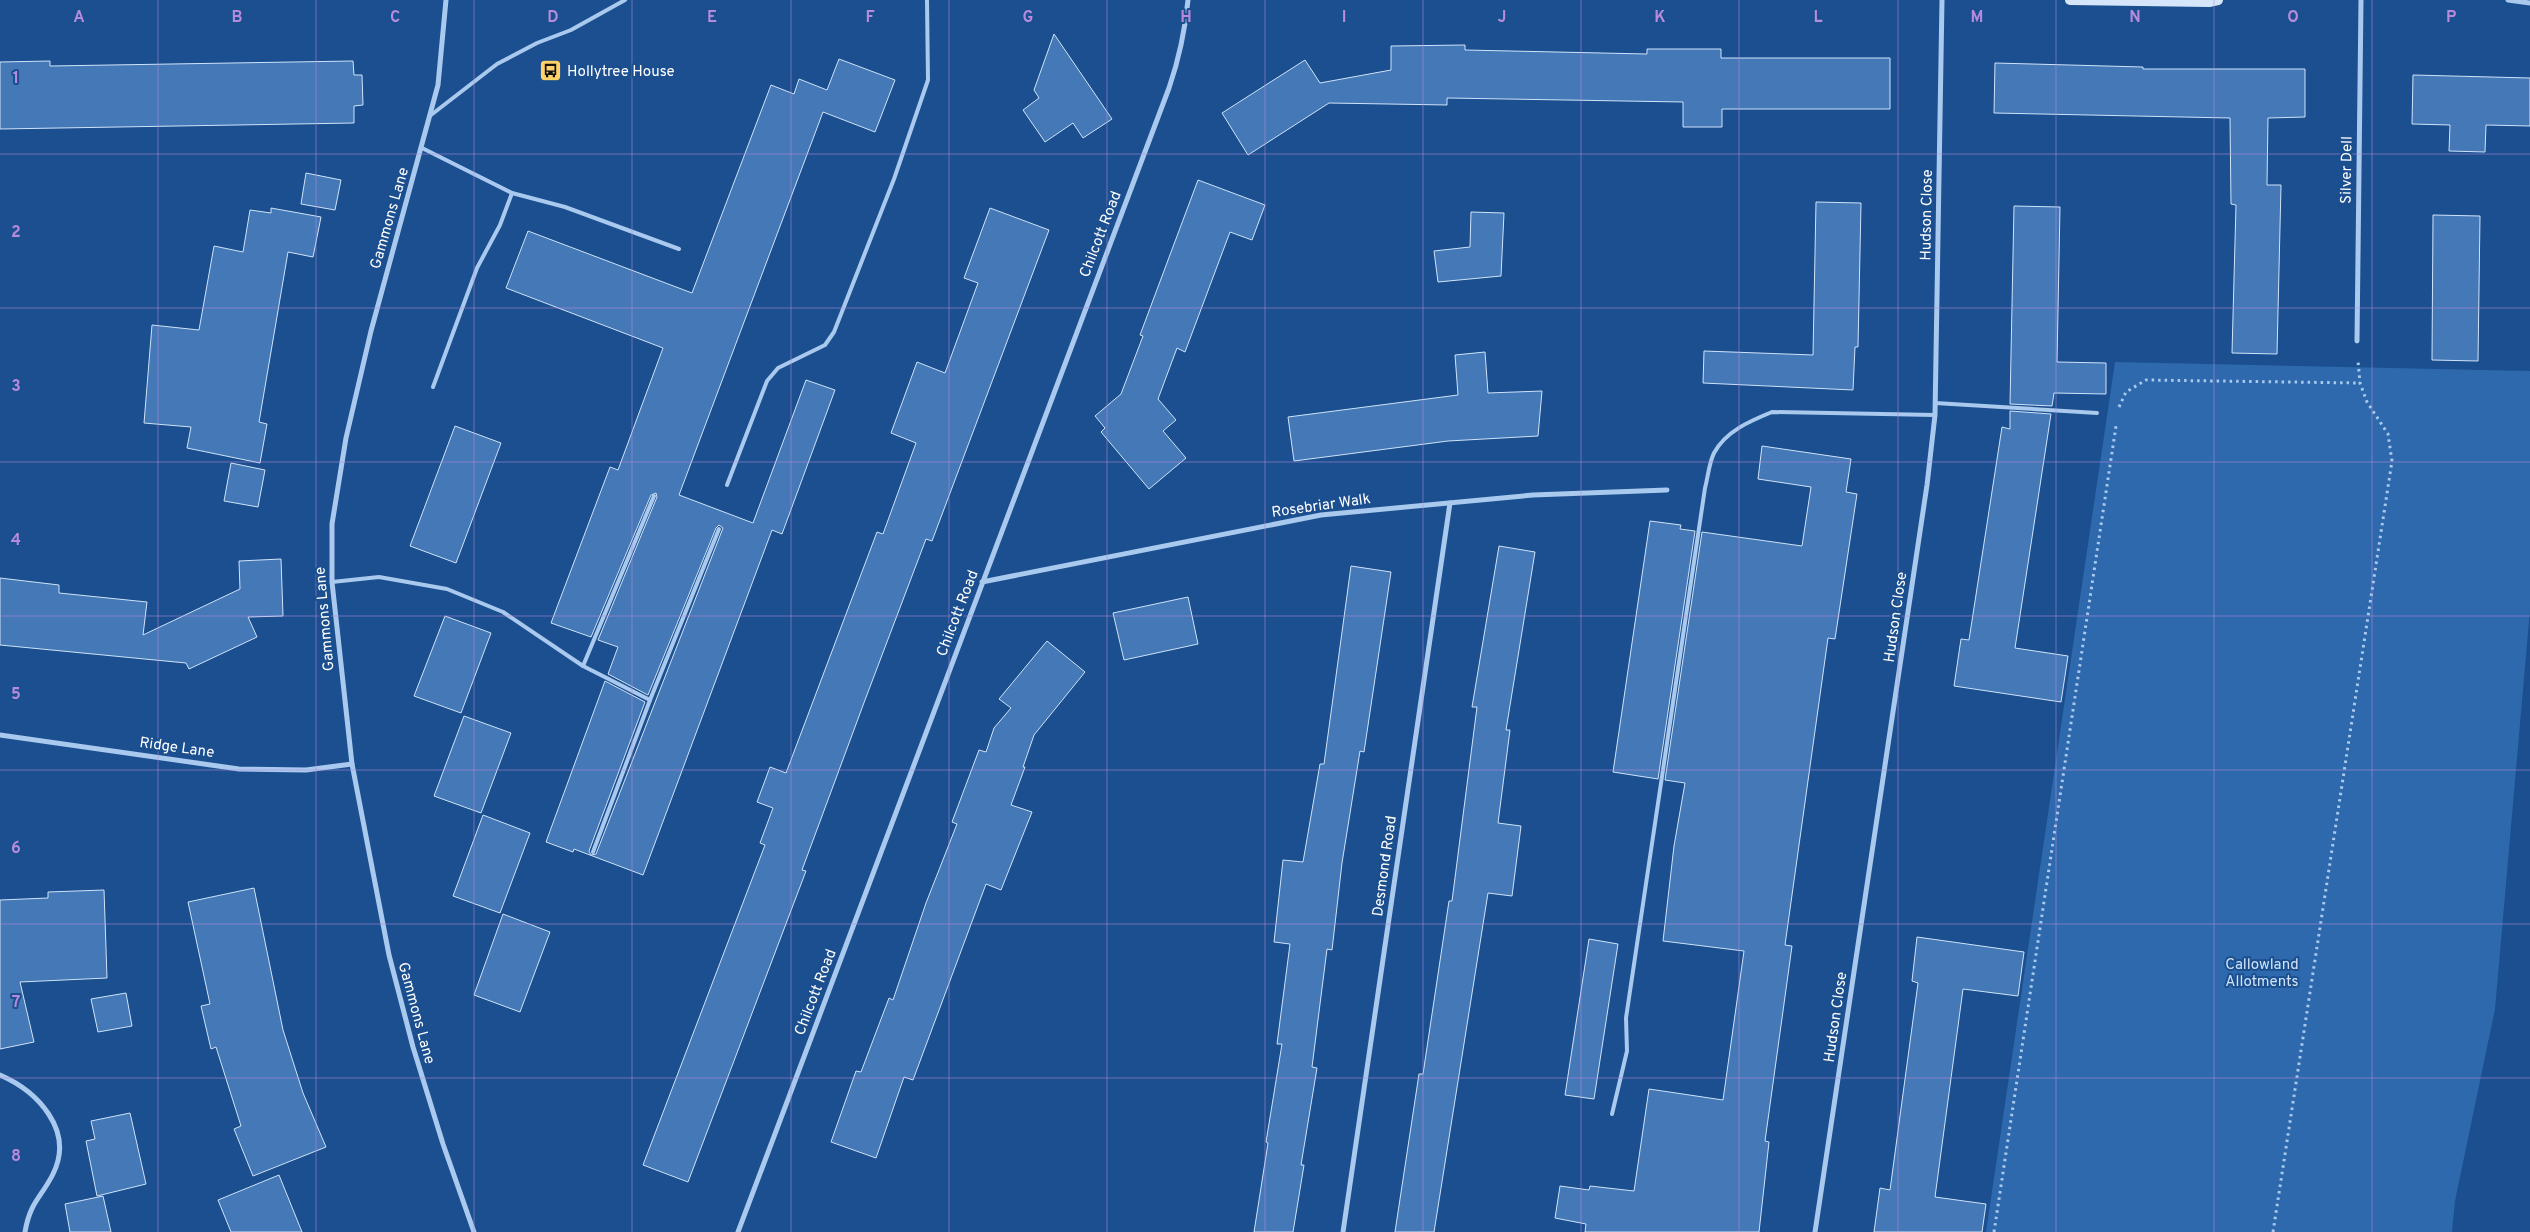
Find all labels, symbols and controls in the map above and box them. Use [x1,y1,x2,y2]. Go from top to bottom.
text: A [73,8,85,28]
text: B [231,8,243,28]
text: C [390,8,400,28]
text: D [547,8,559,28]
text: E [707,8,717,28]
text: F [865,8,875,28]
text: G [1023,8,1033,28]
text: H [1180,8,1192,28]
text: I [1342,8,1346,28]
text: J [1498,8,1506,28]
text: K [1654,8,1666,28]
text: L [1813,8,1823,28]
text: M [1971,8,1983,28]
text: N [2129,8,2141,28]
text: O [2287,8,2299,28]
text: P [2446,8,2456,28]
bus stop icon: Hollytree House [539,59,563,83]
place label: Hollytree House [567,63,675,82]
text: 1 [13,69,19,89]
street label: Silver Dell [2337,136,2358,204]
street label: Gammons Lane [367,165,414,271]
street label: Hudson Close [1917,169,1938,261]
street label: Chilcott Road [1076,189,1127,280]
text: 2 [11,223,21,243]
text: 3 [11,377,21,397]
street label: Rosebriar Walk [1270,490,1372,523]
text: 4 [11,531,21,551]
street label: Gammons Lane [311,566,340,672]
street label: Chilcott Road [933,568,984,659]
street label: Hudson Close [1881,571,1912,664]
text: 5 [11,685,21,705]
street label: Ridge Lane [138,734,215,763]
street label: Desmond Road [1369,815,1402,918]
text: 6 [11,839,21,859]
street label: Chilcott Road [791,947,842,1038]
park label: Callowland Allotments [2225,956,2299,992]
street label: Gammons Lane [393,960,438,1066]
street label: Hudson Close [1821,971,1852,1064]
text: 7 [12,993,20,1013]
text: 8 [11,1147,21,1167]

